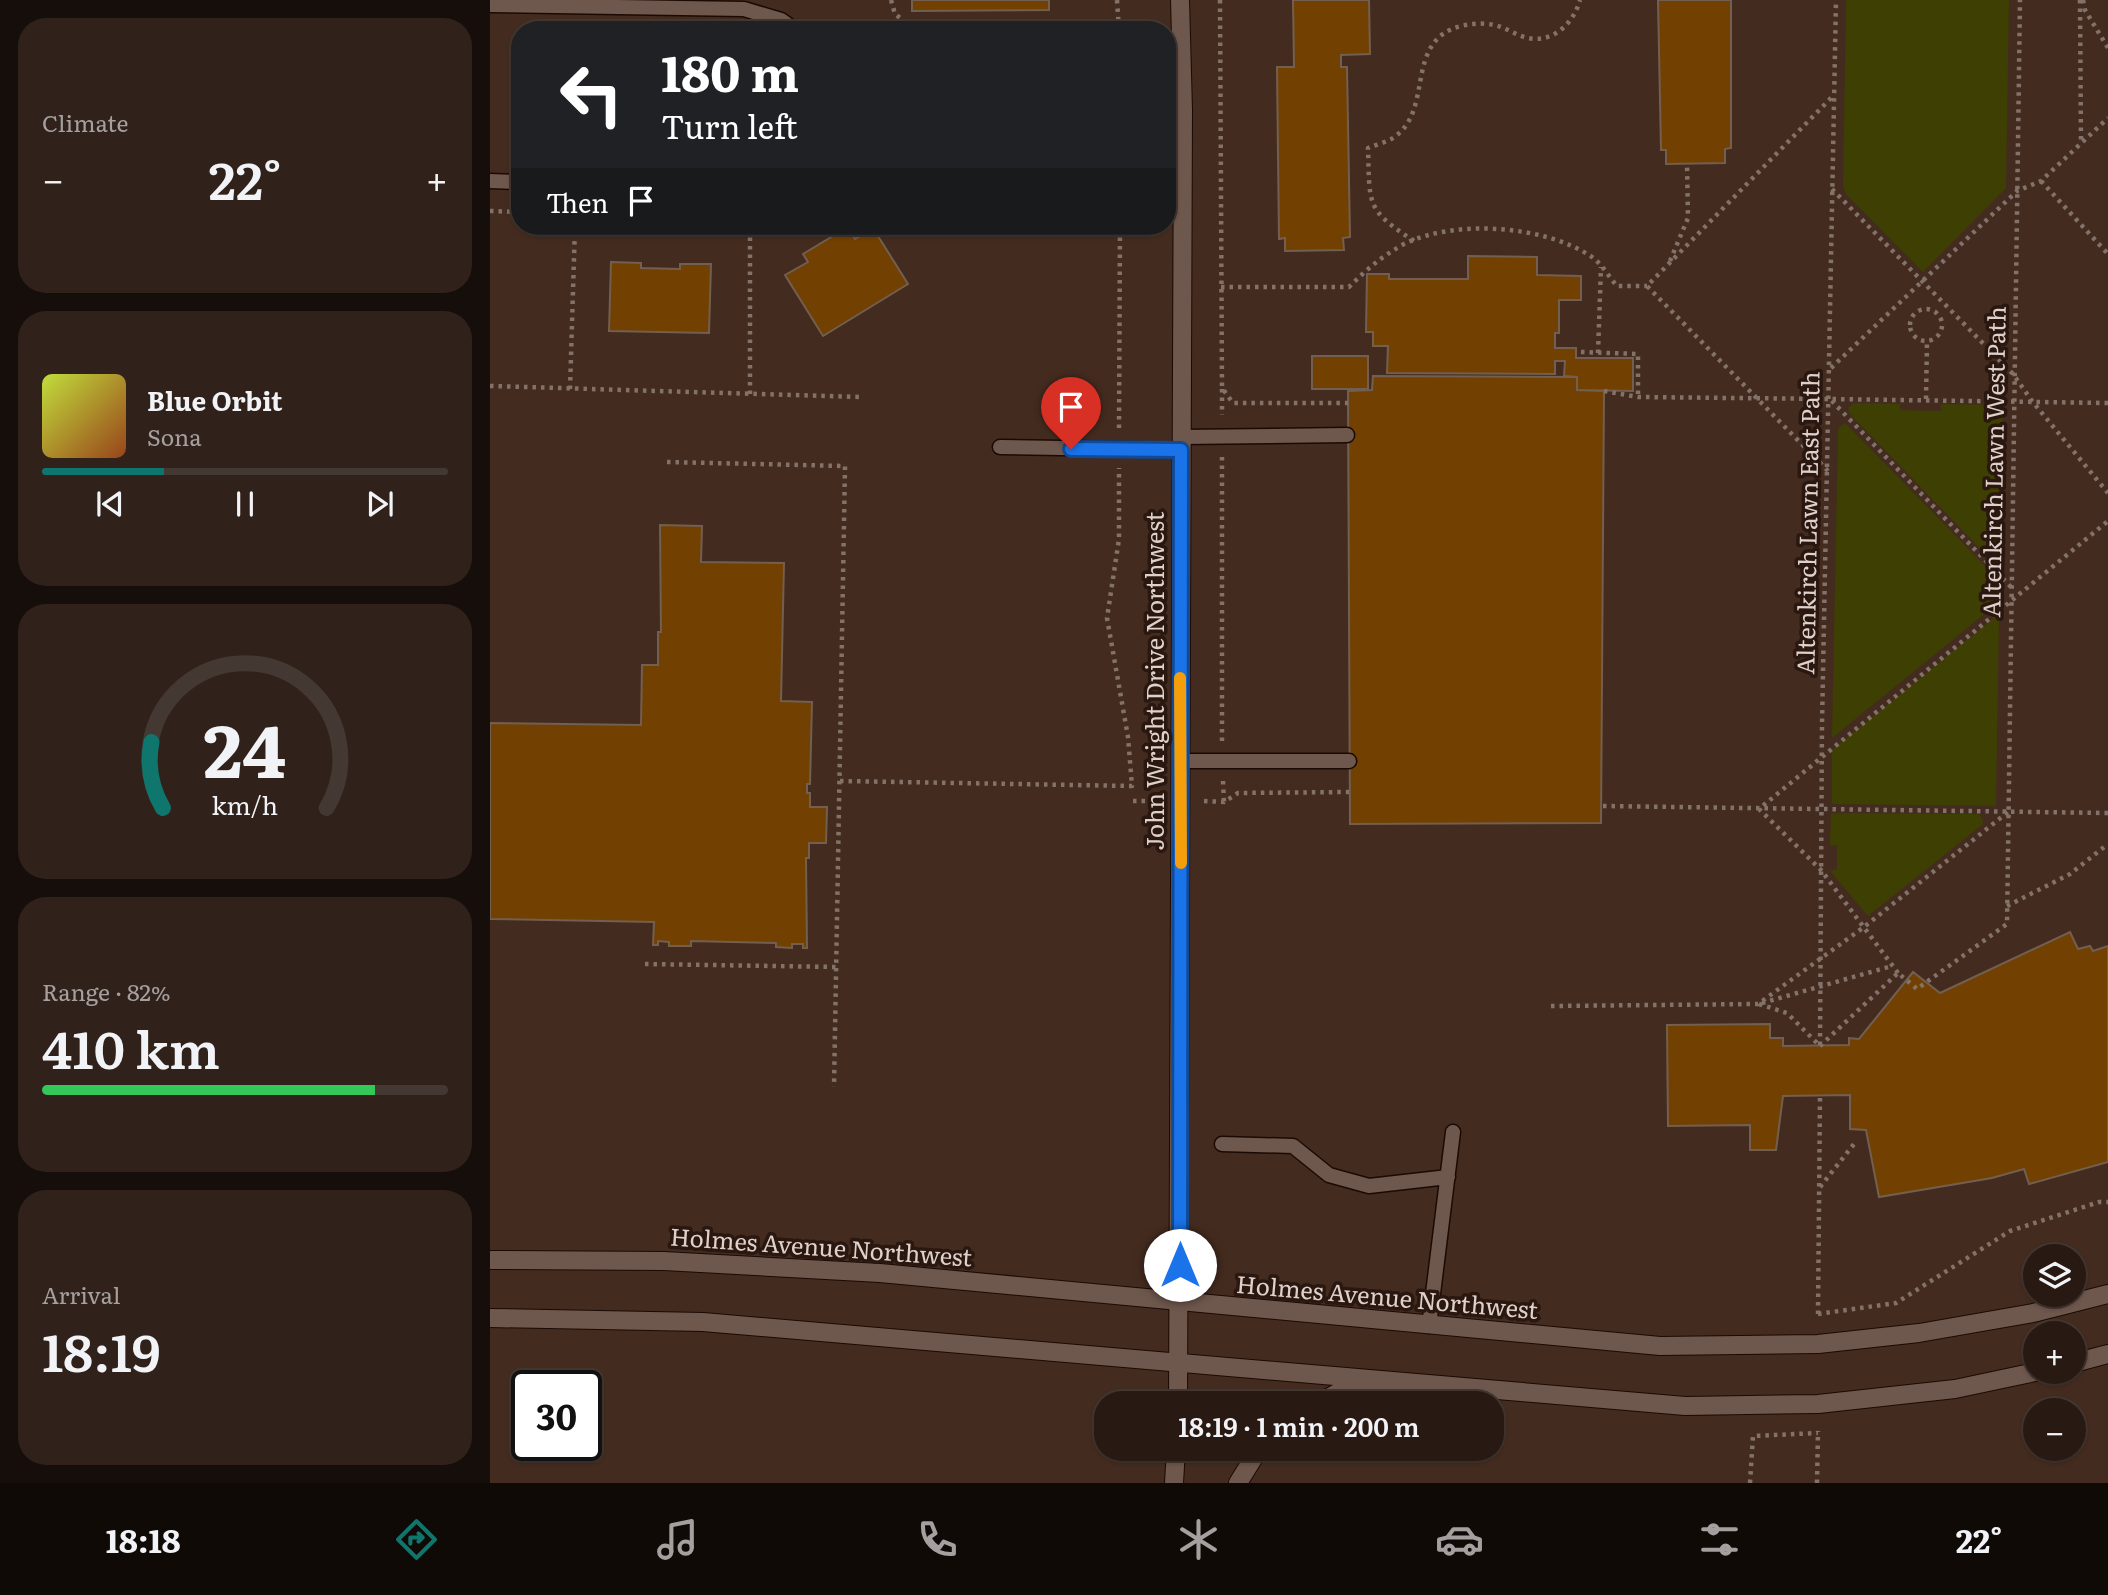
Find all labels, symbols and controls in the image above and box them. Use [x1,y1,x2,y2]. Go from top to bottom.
text: 180 m [661,34,799,107]
icon: left [546,49,637,140]
text: Turn left [661,101,798,149]
text: Climate [42,105,128,139]
text: 22° [208,139,282,216]
text: − [42,149,64,206]
text: + [426,149,448,206]
text: Then [546,182,608,221]
icon: arrive [622,182,660,220]
street label: Altenkirch Lawn West Path [1972,306,2013,618]
street label: Altenkirch Lawn East Path [1786,371,1827,675]
pin [1041,377,1101,449]
text: Blue Orbit [147,380,282,419]
icon: arrive [1052,388,1090,426]
text: Sona [147,419,202,453]
icon: previous [91,485,129,523]
icon: pause [226,485,264,523]
icon: next [361,485,399,523]
street label: John Wright Drive Northwest [1136,511,1171,850]
text: 24 [204,692,287,800]
text: km/h [212,785,278,822]
text: Range · 82% [42,974,170,1008]
text: 410 km [42,1008,220,1085]
street label: Holmes Avenue Northwest [669,1217,974,1274]
position arrow [1143,1228,1217,1302]
map controls [2023,1244,2086,1461]
button: layers [2023,1244,2086,1307]
street label: Holmes Avenue Northwest [1235,1265,1540,1326]
text: Arrival [42,1277,121,1311]
text: 18:19 [42,1311,161,1388]
button: + [2023,1321,2086,1384]
speed limit sign: 30 [511,1370,602,1461]
button: − [2023,1398,2086,1461]
text: 18:19 · 1 min · 200 m [1178,1406,1420,1445]
text: 18:18 [106,1515,181,1563]
icon: directions [392,1515,441,1564]
icon: music [653,1515,702,1564]
icon: phone [913,1515,962,1564]
icon: climate [1174,1515,1223,1564]
icon: car [1435,1515,1484,1564]
icon: filters [1695,1515,1744,1564]
text: 22° [1956,1515,2002,1563]

